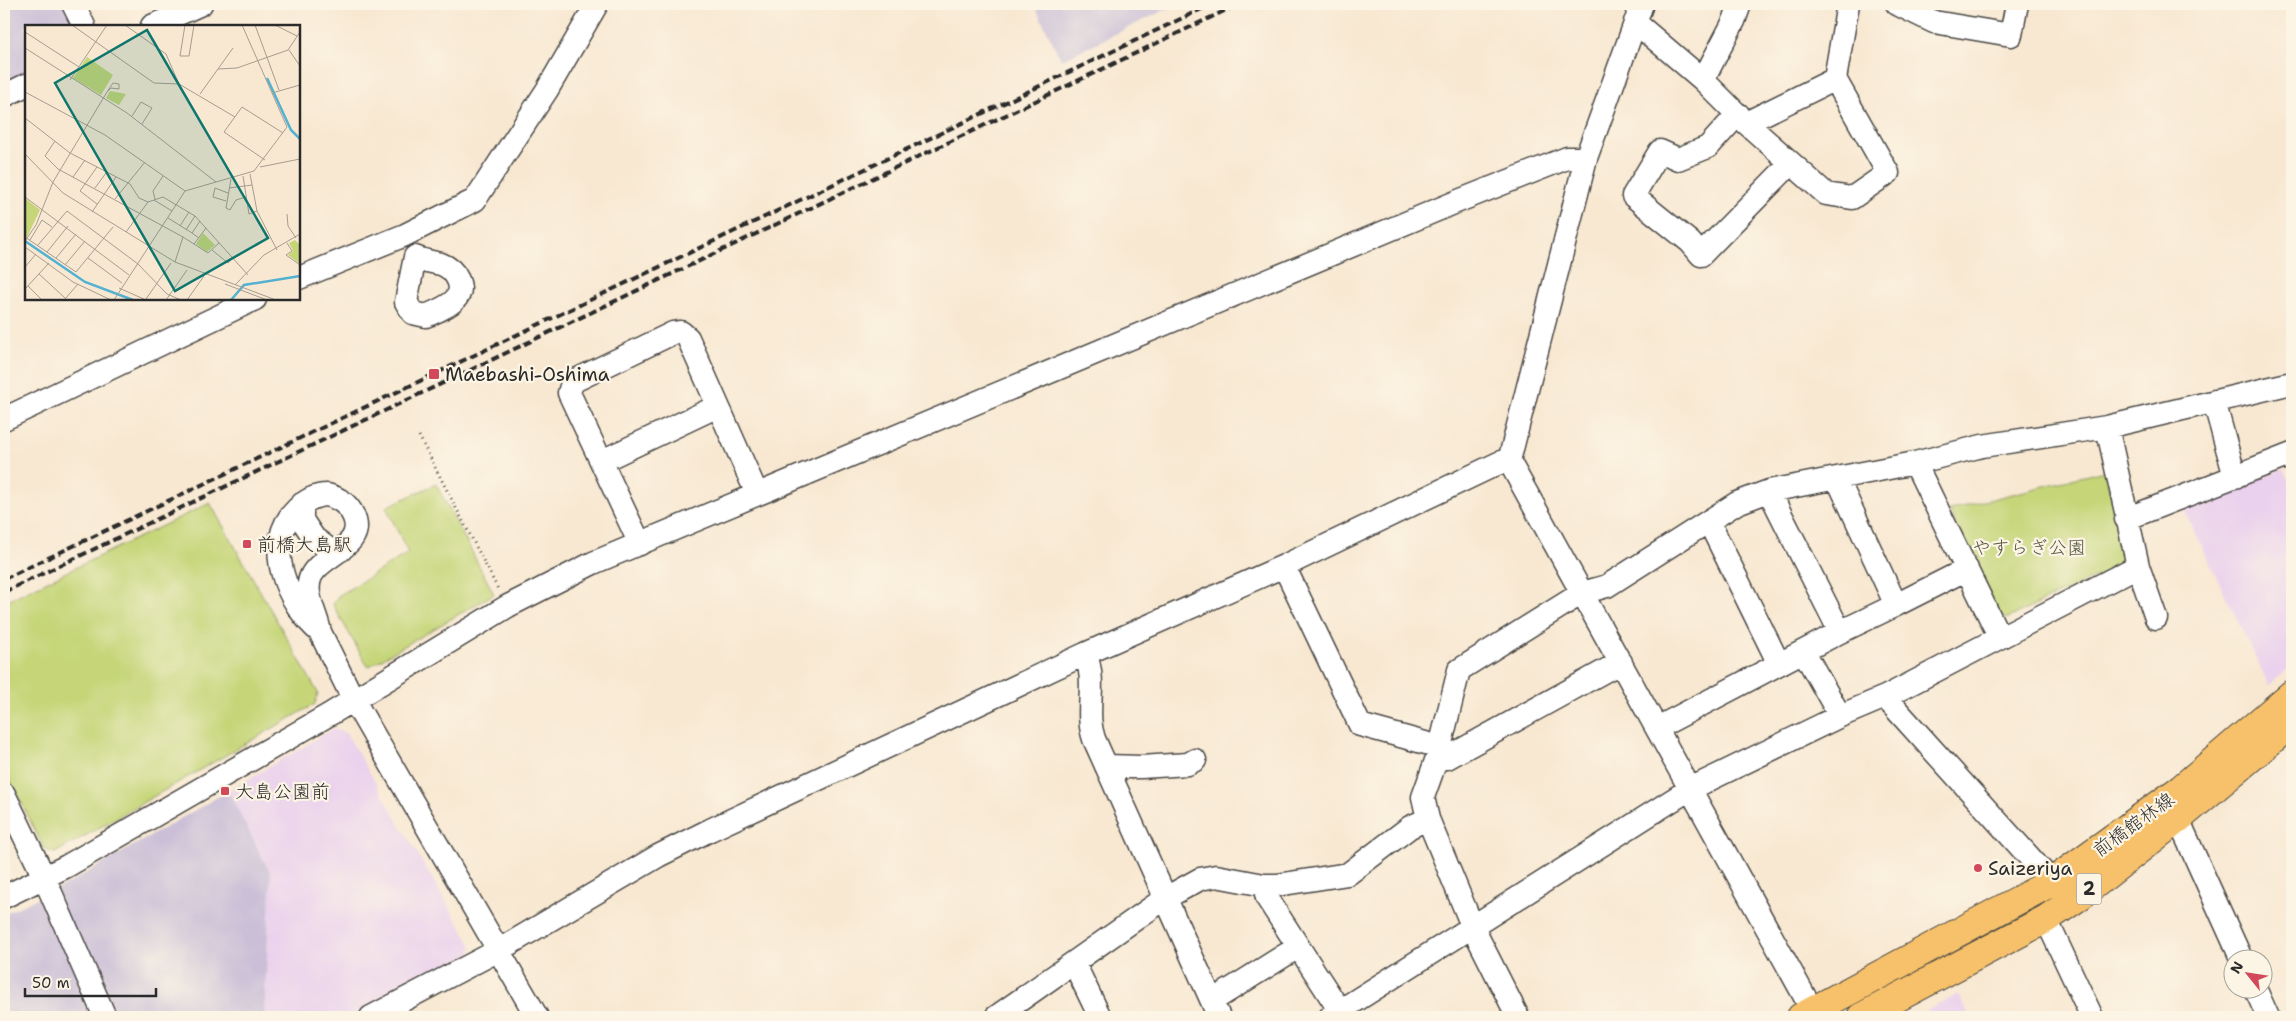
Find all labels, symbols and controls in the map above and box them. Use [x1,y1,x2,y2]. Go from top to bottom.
inset map [25,25,300,300]
place label: Maebashi-Oshima [445,362,610,387]
marker: Maebashi-Oshima [427,367,441,381]
place label: 前橋大島駅 [257,532,352,557]
park label: やすらぎ公園 [1972,535,2086,560]
marker: 前橋大島駅 [241,538,253,550]
place label: 大島公園前 [235,779,330,804]
marker: 大島公園前 [219,785,231,797]
street label: 前橋館林線 [2088,786,2179,862]
place label: Saizeriya [1988,856,2073,881]
marker: Saizeriya [1972,862,1984,874]
road number: 2 [2076,874,2102,904]
north arrow [2224,948,2274,998]
text: N [2226,958,2247,977]
scale bar [25,966,156,998]
text: 50 m [32,973,70,993]

